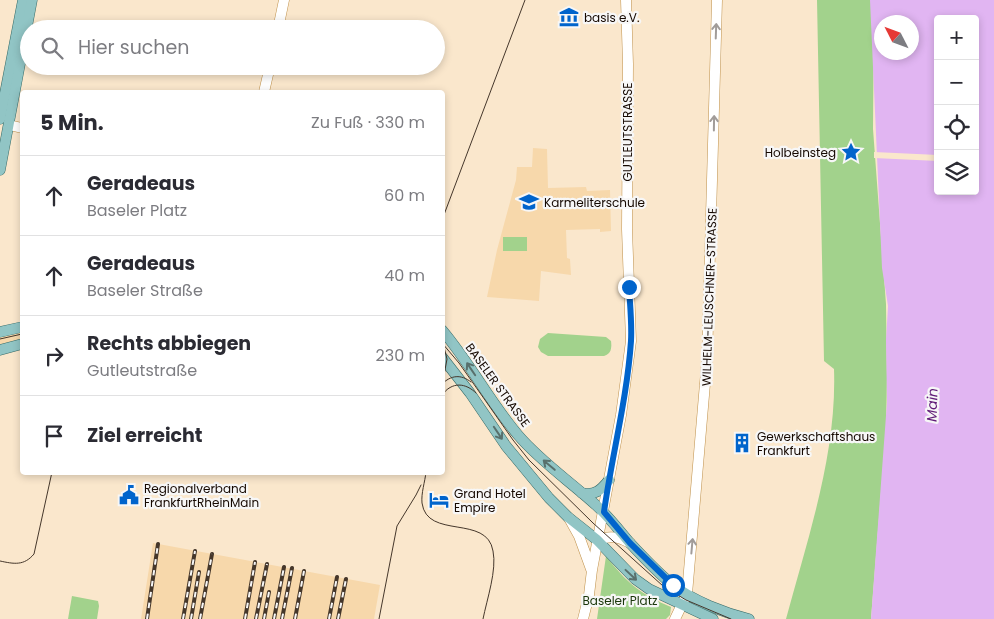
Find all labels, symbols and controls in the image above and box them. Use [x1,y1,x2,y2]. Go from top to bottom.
museum icon: basis e.V. [558,6,580,28]
place label: basis e.V. [584,9,640,26]
north arrow [874,15,919,60]
map controls [934,15,979,195]
button: + [934,15,979,60]
search box [20,20,445,75]
one-way arrow [711,24,721,40]
icon: search [38,34,66,62]
text: Hier suchen [78,34,189,61]
button: − [934,60,979,105]
street label: GUTLEUTSTRASSE [619,82,636,182]
button: locate [934,105,979,150]
text: 5 Min. [40,108,104,137]
text: Zu Fuß · 330 m [311,111,425,134]
one-way arrow [709,115,719,132]
place icon: Holbeinsteg [840,141,862,163]
place label: Holbeinsteg [765,144,836,161]
button: layers [934,150,979,195]
text: Geradeaus [87,170,195,197]
icon: ahead [40,182,68,210]
text: 60 m [384,184,425,207]
school or university icon: Karmeliterschule [518,191,540,213]
place label: Karmeliterschule [544,194,645,211]
text: Baseler Platz [87,199,187,222]
street label: WILHELM-LEUSCHNER-STRASSE [697,208,721,386]
text: Geradeaus [87,250,195,277]
icon: ahead [40,262,68,290]
text: 40 m [384,264,425,287]
route end [618,276,641,299]
text: Baseler Straße [87,279,203,302]
text: Rechts abbiegen [87,330,251,357]
street label: BASELER STRASSE [462,340,534,430]
icon: right [40,342,68,370]
text: 230 m [376,344,425,367]
text: Gutleutstraße [87,359,197,382]
one-way arrow [466,363,476,377]
water label: Main [921,388,943,422]
icon: arrive [40,422,68,450]
text: Ziel erreicht [87,422,203,449]
one-way arrow [493,426,503,440]
place label: Gewerkschaftshaus Frankfurt [757,428,875,459]
building icon: Gewerkschaftshaus Frankfurt [731,432,753,454]
one-way arrow [543,459,556,470]
place label: Regionalverband FrankfurtRheinMain [144,480,259,511]
public building icon: Regionalverband FrankfurtRheinMain [118,484,140,506]
place label: Grand Hotel Empire [454,485,526,516]
hotel icon: Grand Hotel Empire [428,489,450,511]
one-way arrow [687,538,697,554]
one-way arrow [625,569,638,581]
route start [662,574,685,597]
park label: Baseler Platz [582,592,658,609]

